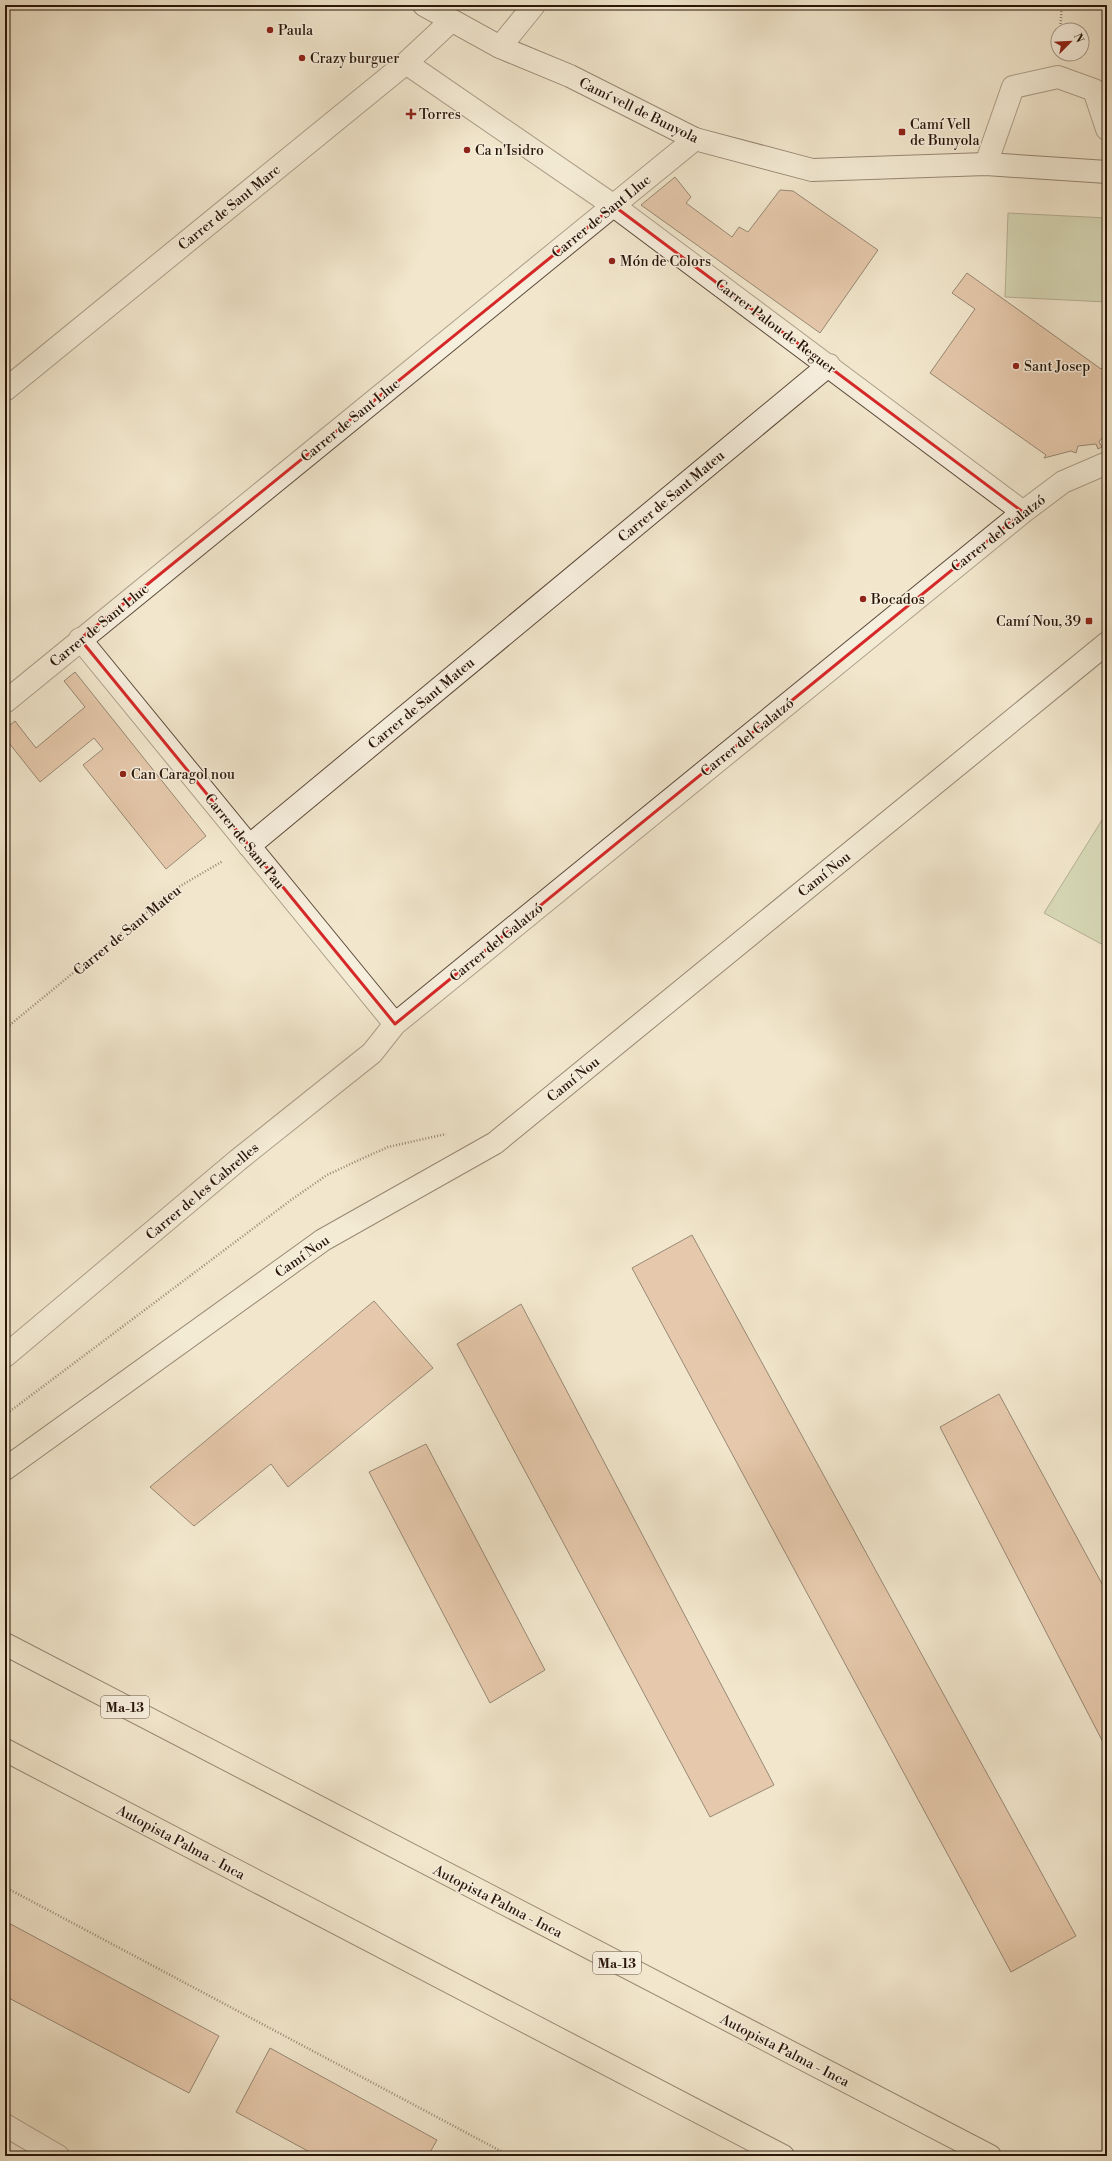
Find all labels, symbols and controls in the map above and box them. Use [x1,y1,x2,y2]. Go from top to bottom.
place label: Paula [278,22,314,40]
north arrow [1050,22,1090,62]
marker: Paula [265,25,275,35]
text: N [1070,32,1087,45]
place label: Crazy burguer [310,50,399,68]
marker: Crazy burguer [297,53,307,63]
street label: Camí vell de Bunyola [576,74,702,148]
place label: Torres [419,106,461,124]
marker: Torres [406,109,416,119]
place label: Camí Vell de Bunyola [910,116,980,150]
marker: Camí Vell de Bunyola [897,127,907,137]
place label: Ca n'Isidro [475,142,544,160]
marker: Ca n'Isidro [462,145,472,155]
street label: Carrer de Sant Marc [175,161,284,255]
street label: Carrer de Sant Lluc [548,171,655,262]
place label: Món de Colors [620,253,711,271]
marker: Món de Colors [607,256,617,266]
street label: Carrer Palou de Reguer [711,275,839,378]
place label: Sant Josep [1024,358,1090,376]
marker: Sant Josep [1011,361,1021,371]
street label: Carrer de Sant Lluc [297,375,404,466]
street label: Carrer de Sant Mateu [615,447,729,547]
street label: Carrer del Galatzó [948,491,1050,576]
street label: Carrer de Sant Lluc [46,580,153,671]
place label: Bocados [870,591,925,609]
marker: Bocados [858,594,868,604]
place label: Camí Nou, 39 [996,613,1081,631]
marker: Camí Nou, 39 [1084,616,1094,626]
street label: Carrer de Sant Mateu [365,654,479,754]
street label: Carrer del Galatzó [697,694,798,781]
place label: Can Caragol nou [131,766,235,784]
marker: Can Caragol nou [118,769,128,779]
street label: Carrer de Sant Pau [200,790,288,893]
street label: Camí Nou [795,848,855,901]
street label: Carrer de Sant Mateu [70,882,185,980]
street label: Carrer del Galatzó [446,899,547,986]
street label: Camí Nou [544,1053,604,1106]
street label: Carrer de les Cabrelles [142,1139,263,1244]
street label: Camí Nou [272,1231,333,1282]
road number: Ma-13 [101,1696,149,1718]
street label: Autopista Palma - Inca [112,1801,249,1885]
street label: Autopista Palma - Inca [429,1861,566,1943]
road number: Ma-13 [593,1952,641,1974]
street label: Autopista Palma - Inca [716,2010,853,2092]

